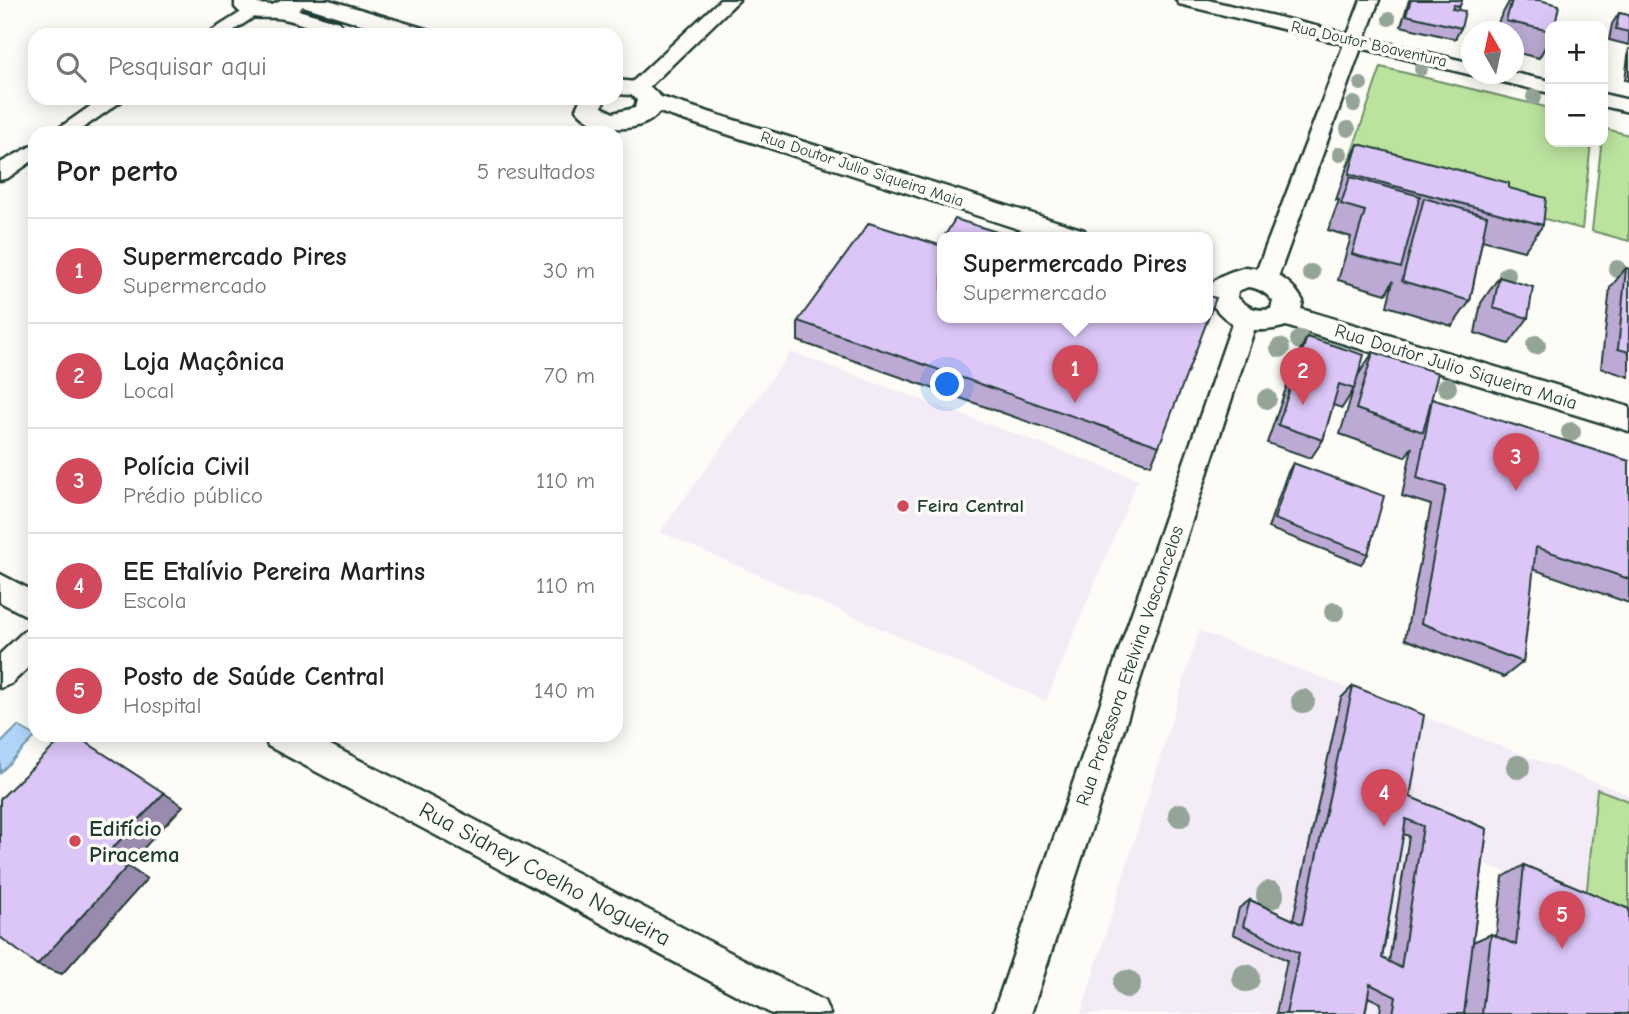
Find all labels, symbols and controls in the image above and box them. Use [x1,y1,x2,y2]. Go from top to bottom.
street label: Rua Doutor Boaventura [1289,17,1449,71]
north arrow [1461,21,1524,84]
map controls [1545,21,1608,147]
button: + [1545,21,1608,84]
search box [28,28,623,105]
icon: search [52,48,90,86]
text: Pesquisar aqui [108,52,267,82]
button: − [1545,84,1608,147]
street label: Rua Doutor Julio Siqueira Maia [758,128,966,210]
text: Por perto [56,154,178,189]
text: 5 resultados [477,158,595,185]
popup [937,232,1213,323]
text: Supermercado Pires [123,242,347,272]
text: Supermercado Pires [963,249,1187,279]
text: 1 [74,257,84,284]
text: 30 m [543,257,595,284]
text: Supermercado [123,272,267,299]
text: Supermercado [963,279,1107,306]
street label: Rua Doutor Julio Siqueira Maia [1332,320,1580,414]
pin: 1 [1052,345,1098,403]
text: Loja Maçônica [123,347,285,377]
pin: 2 [1280,347,1326,405]
text: 2 [73,362,85,389]
text: 70 m [543,362,595,389]
your location [930,367,964,401]
text: Local [123,377,174,404]
pin: 3 [1493,433,1539,491]
text: Polícia Civil [123,452,250,482]
text: 3 [73,467,85,494]
text: 110 m [536,467,595,494]
text: Prédio público [123,482,263,509]
place label: Feira Central [917,495,1024,517]
marker: Feira Central [895,498,911,514]
street label: Rua Professora Etelvina Vasconcelos [1072,523,1188,809]
text: EE Etalívio Pereira Martins [123,557,425,587]
text: 4 [74,572,84,599]
text: 110 m [536,572,595,599]
text: Escola [123,587,187,614]
text: Posto de Saúde Central [123,662,385,692]
text: 5 [73,677,85,704]
text: 140 m [534,677,595,704]
text: Hospital [123,692,201,719]
pin: 4 [1361,769,1407,827]
street label: Rua Sidney Coelho Nogueira [415,796,675,952]
place label: Edifício Piracema [89,815,180,868]
marker: Edifício Piracema [67,833,83,849]
pin: 5 [1539,891,1585,949]

